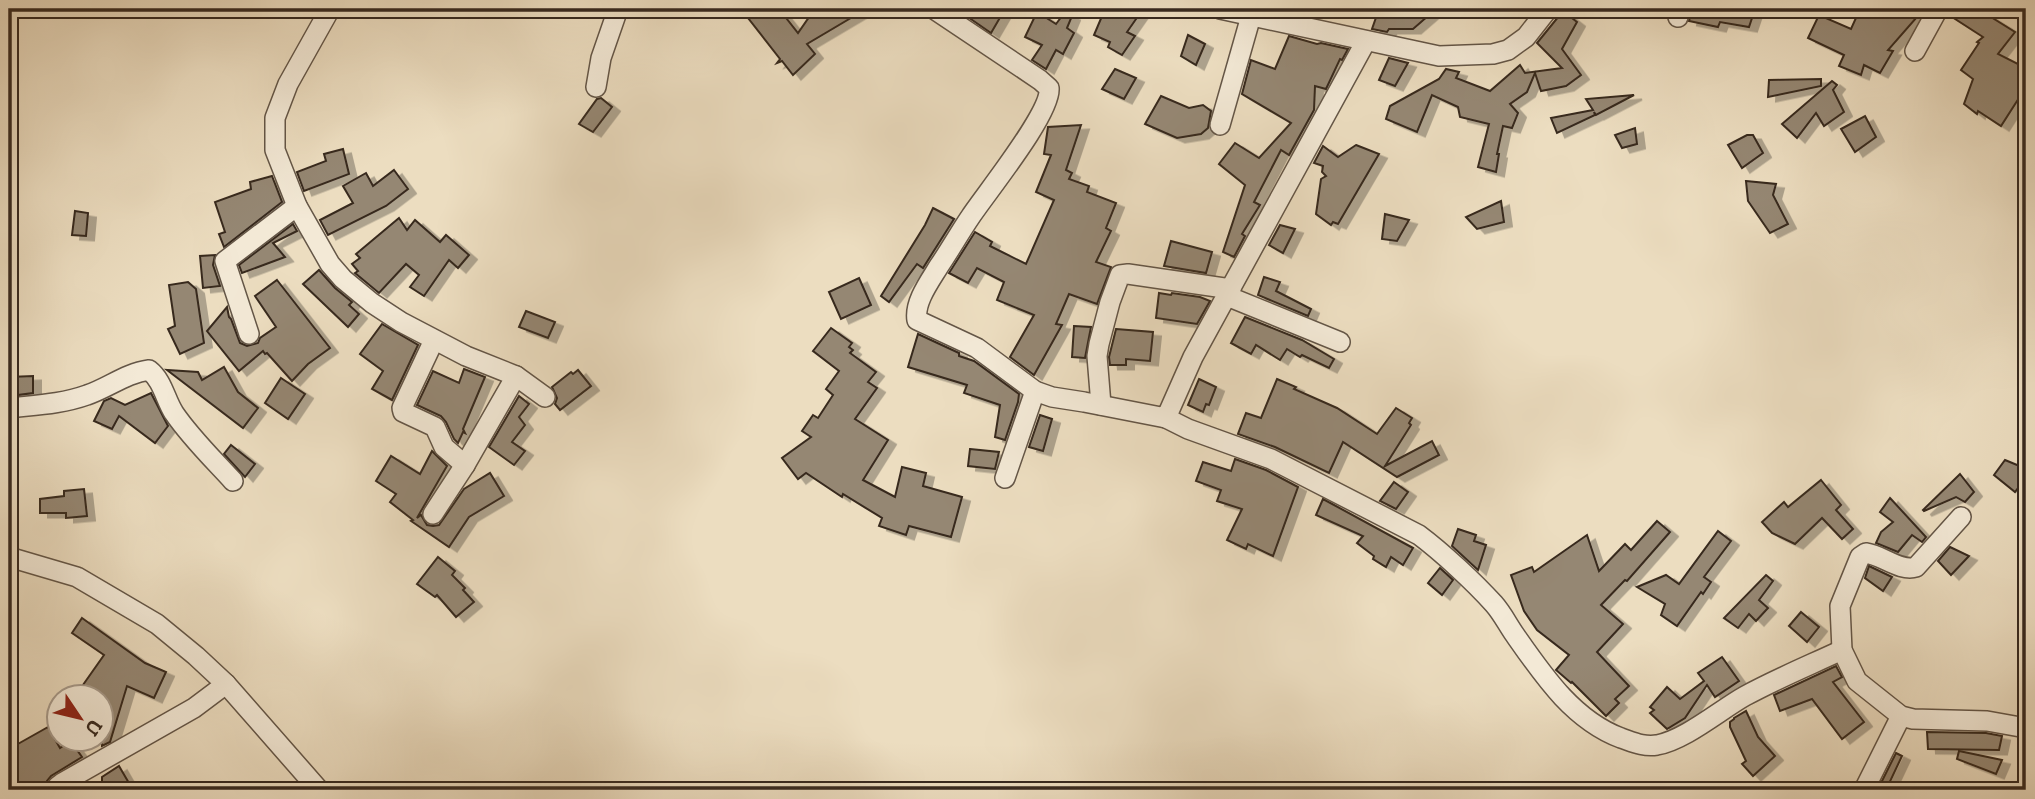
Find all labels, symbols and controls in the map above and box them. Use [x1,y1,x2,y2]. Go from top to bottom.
north arrow [46,684,116,754]
text: U [79,714,106,740]

